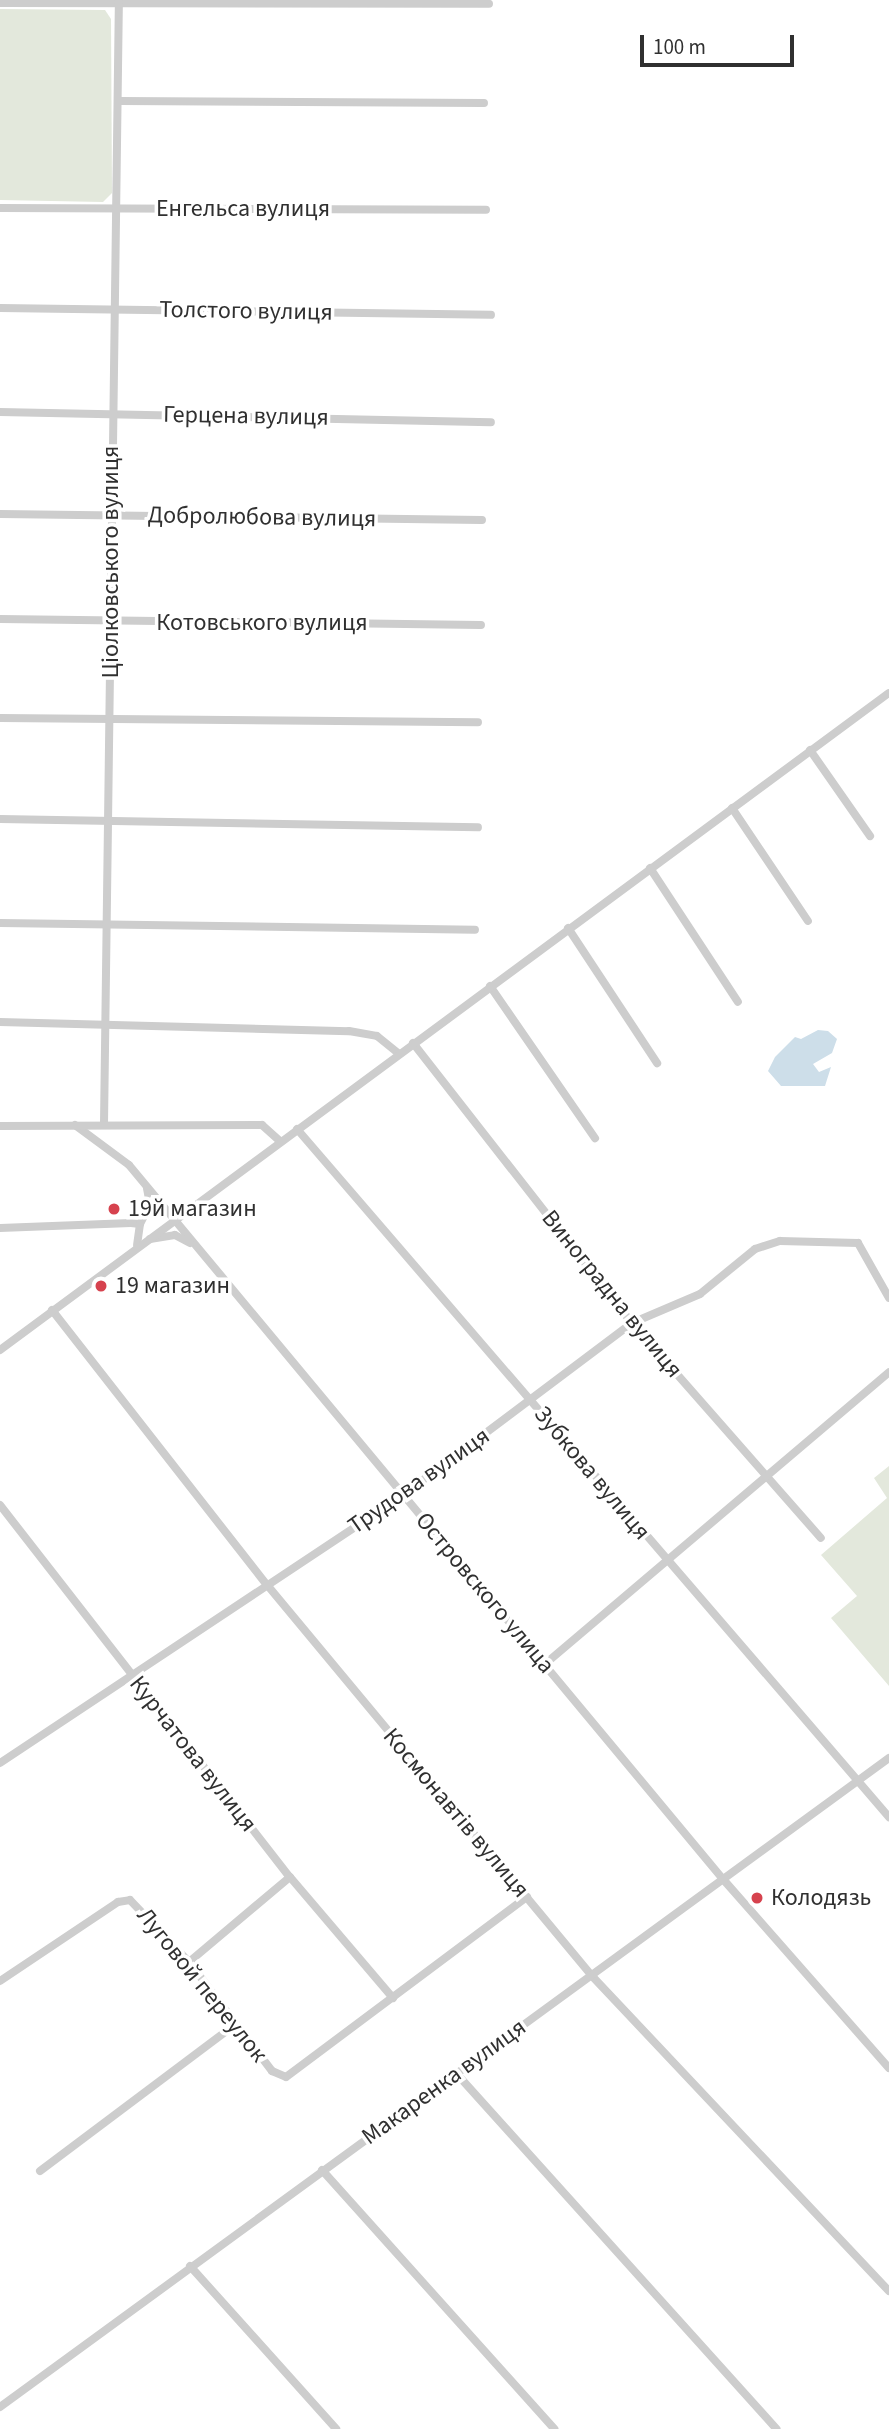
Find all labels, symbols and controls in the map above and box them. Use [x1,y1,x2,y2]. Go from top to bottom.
scale bar [644,21,798,65]
text: 100 m [653,32,706,62]
street label: Енгельса вулиця [156,195,330,223]
street label: Толстого вулиця [159,295,333,327]
street label: Герцена вулиця [163,400,329,432]
street label: Ціолковського вулиця [97,446,125,678]
street label: Добролюбова вулиця [147,501,377,533]
street label: Котовського вулиця [156,609,368,637]
place label: 19й магазин [128,1195,257,1223]
marker: 19й магазин [106,1201,122,1217]
street label: Виноградна вулиця [536,1204,688,1384]
place label: 19 магазин [115,1272,230,1300]
marker: 19 магазин [93,1278,109,1294]
street label: Зубкова вулиця [528,1400,656,1546]
street label: Трудова вулиця [343,1422,495,1540]
street label: Островского улица [409,1507,561,1679]
street label: Курчатова вулиця [123,1670,263,1838]
street label: Космонавтів вулиця [377,1722,535,1904]
place label: Колодязь [771,1884,871,1912]
marker: Колодязь [749,1890,765,1906]
street label: Луговой переулок [131,1902,273,2068]
street label: Макаренка вулиця [356,2013,532,2151]

